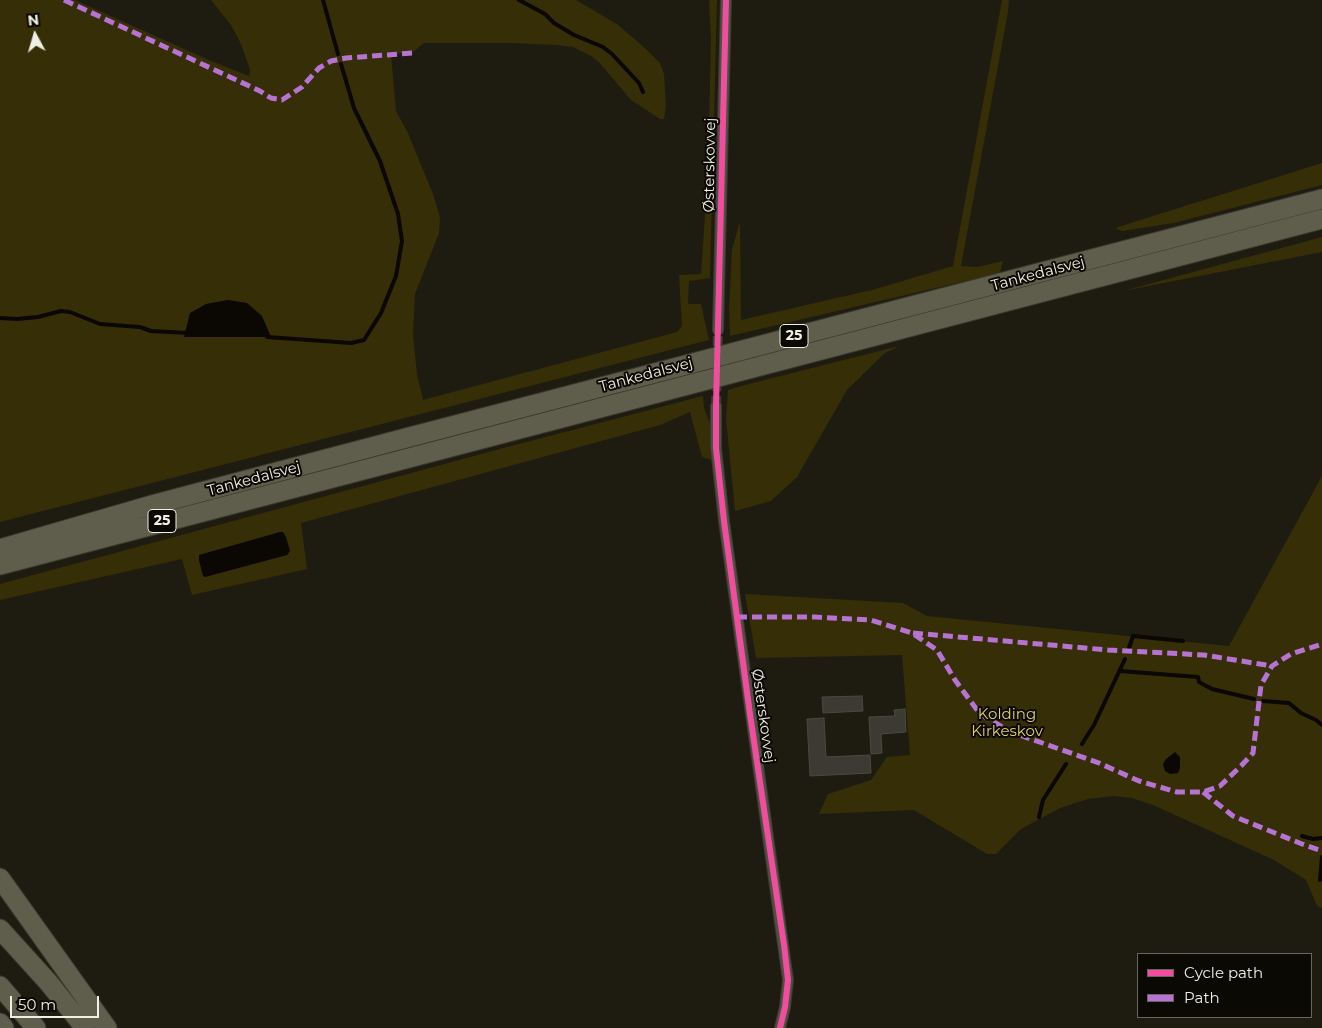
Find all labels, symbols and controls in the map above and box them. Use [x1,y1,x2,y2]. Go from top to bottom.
north arrow [10,10,60,60]
text: N [27,11,40,30]
street label: Østerskovvej [700,117,720,213]
street label: Tankedalsvej [989,253,1087,295]
road number: 25 [780,324,808,348]
street label: Tankedalsvej [597,354,695,396]
street label: Tankedalsvej [205,458,303,500]
road number: 25 [148,510,176,532]
street label: Østerskovvej [747,668,779,764]
park label: Kolding Kirkeskov [971,706,1043,741]
legend [1137,953,1312,1018]
text: Cycle path [1184,963,1263,982]
scale bar [12,986,101,1018]
text: Path [1184,988,1220,1007]
text: 50 m [18,995,56,1014]

